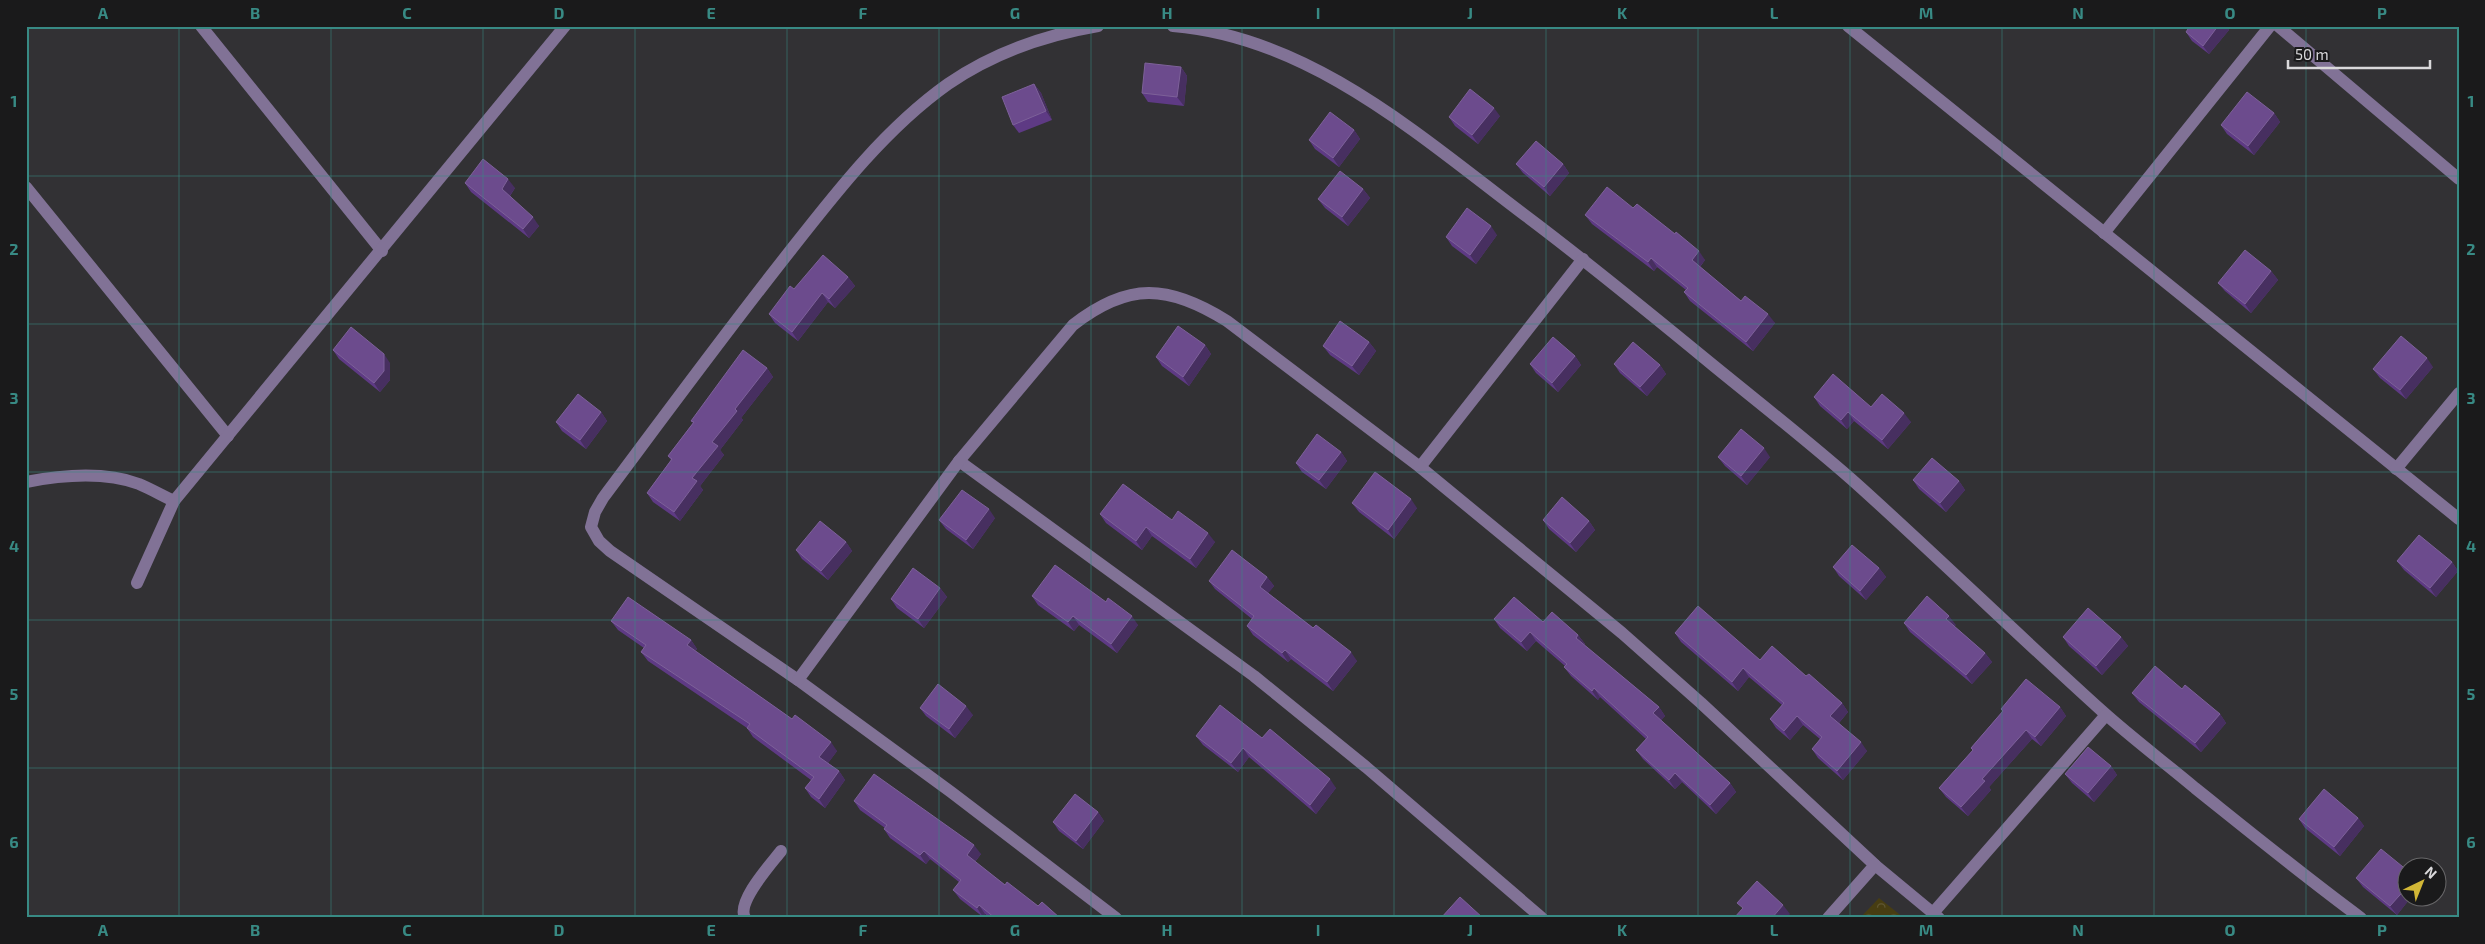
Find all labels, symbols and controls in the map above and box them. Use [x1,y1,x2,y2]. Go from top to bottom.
text: A [98,3,109,22]
text: B [250,3,260,22]
text: C [402,3,412,22]
text: D [554,3,565,22]
text: E [706,3,716,22]
text: F [859,3,868,22]
text: G [1010,3,1020,22]
text: H [1161,3,1173,22]
text: I [1316,3,1320,22]
text: J [1467,3,1473,22]
text: K [1617,3,1628,22]
text: L [1770,3,1779,22]
text: M [1919,3,1933,22]
text: N [2072,3,2084,22]
text: O [2224,3,2236,22]
text: P [2377,3,2387,22]
scale bar [2288,38,2430,70]
text: 50 m [2295,45,2329,63]
text: 1 [11,91,17,110]
text: 1 [2468,91,2474,110]
text: 2 [9,239,19,258]
text: 2 [2466,239,2476,258]
text: 3 [9,388,19,407]
text: 3 [2466,388,2476,407]
text: 4 [9,536,19,555]
text: 4 [2466,536,2476,555]
text: 5 [10,684,19,703]
text: 5 [2467,684,2476,703]
text: 6 [9,832,19,851]
text: 6 [2466,832,2476,851]
north arrow [2398,856,2448,906]
text: N [2422,862,2441,882]
text: A [98,920,109,939]
text: B [250,920,260,939]
text: C [402,920,412,939]
text: D [554,920,565,939]
text: E [706,920,716,939]
text: F [859,920,868,939]
text: G [1010,920,1020,939]
text: H [1161,920,1173,939]
text: I [1316,920,1320,939]
text: J [1467,920,1473,939]
text: K [1617,920,1628,939]
text: L [1770,920,1779,939]
text: M [1919,920,1933,939]
text: N [2072,920,2084,939]
text: O [2224,920,2236,939]
text: P [2377,920,2387,939]

